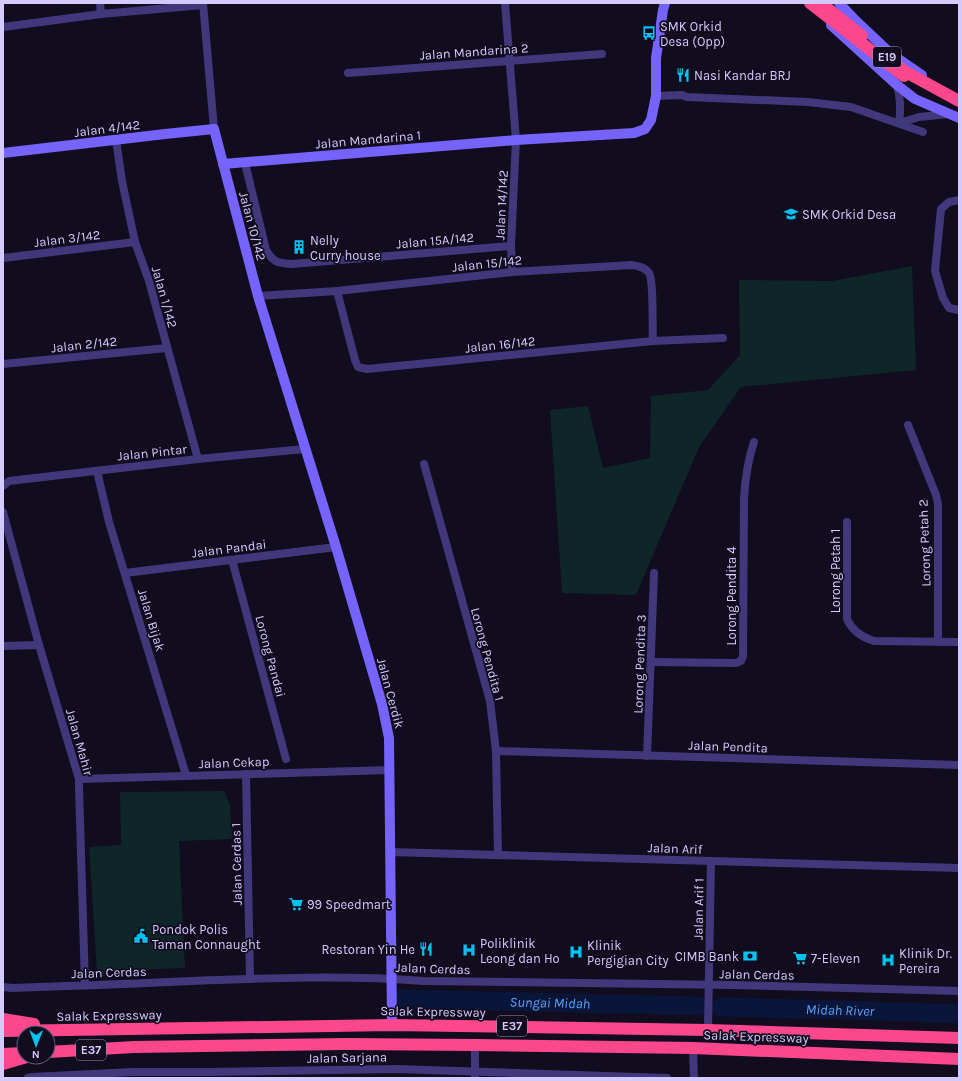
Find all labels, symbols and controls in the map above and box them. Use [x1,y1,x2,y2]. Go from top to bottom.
place label: SMK Orkid Desa (Opp) [660,19,725,49]
bus stop icon: SMK Orkid Desa (Opp) [641,25,657,41]
street label: Jalan Mandarina 2 [419,40,529,63]
road number: E19 [873,47,901,67]
restaurant icon: Nasi Kandar BRJ [675,67,691,83]
place label: Nasi Kandar BRJ [694,68,791,83]
street label: Jalan 4/142 [73,117,141,140]
street label: Jalan Mandarina 1 [315,127,421,152]
street label: Jalan 14/142 [492,169,511,241]
street label: Jalan 10/142 [236,190,269,262]
school or university icon: SMK Orkid Desa [783,206,799,222]
place label: SMK Orkid Desa [802,207,896,222]
street label: Jalan 3/142 [33,227,101,250]
street label: Jalan 15A/142 [396,230,475,251]
place label: Nelly Curry house [310,233,381,263]
building icon: Nelly Curry house [291,239,307,255]
street label: Jalan 15/142 [451,252,523,275]
street label: Jalan 1/142 [149,265,180,330]
street label: Jalan 16/142 [464,333,536,356]
street label: Jalan 2/142 [50,334,118,355]
street label: Jalan Pintar [117,441,188,464]
street label: Lorong Petah 2 [915,499,934,587]
street label: Lorong Petah 1 [828,529,843,613]
street label: Jalan Pandai [191,536,267,561]
street label: Lorong Pendita 4 [724,547,739,645]
street label: Jalan Bijak [135,587,168,653]
street label: Lorong Pendita 1 [468,606,507,702]
street label: Lorong Pandai [252,614,289,699]
street label: Lorong Pendita 3 [630,614,649,714]
street label: Jalan Cerdik [374,656,407,730]
street label: Jalan Mahir [63,707,96,778]
street label: Jalan Pendita [688,738,768,755]
street label: Jalan Cekap [198,754,270,771]
street label: Jalan Cerdas 1 [228,823,245,905]
street label: Jalan Arif [647,840,703,857]
street label: Jalan Arif 1 [690,878,707,940]
supermarket icon: 99 Speedmart [288,896,304,912]
place label: 99 Speedmart [307,897,391,912]
place label: Pondok Polis Taman Connaught [152,922,261,952]
public building icon: Pondok Polis Taman Connaught [133,928,149,944]
place label: Poliklinik Leong dan Ho [480,936,560,966]
place label: Klinik Pergigian City [587,938,669,968]
restaurant icon: Restoran Yin He [418,941,434,957]
place label: Restoran Yin He [321,942,415,957]
hospital icon: Poliklinik Leong dan Ho [461,942,477,958]
hospital icon: Klinik Pergigian City [568,944,584,960]
place label: Klinik Dr. Pereira [899,946,952,976]
bank icon: CIMB Bank [742,948,758,964]
place label: CIMB Bank [675,949,739,964]
supermarket icon: 7-Eleven [792,950,808,966]
place label: 7-Eleven [811,951,860,966]
hospital icon: Klinik Dr. Pereira [880,952,896,968]
street label: Jalan Cerdas [395,960,471,977]
street label: Jalan Cerdas [71,964,147,981]
street label: Jalan Cerdas [719,966,795,983]
water label: Sungai Midah [510,994,590,1012]
water label: Midah River [805,1001,876,1020]
street label: Salak Expressway [380,1003,486,1020]
street label: Salak Expressway [56,1007,162,1024]
road number: E37 [497,1016,527,1036]
north arrow [16,1025,56,1065]
street label: Salak Expressway [703,1027,809,1046]
road number: E37 [76,1040,106,1060]
text: N [32,1048,40,1061]
street label: Jalan Sarjana [307,1049,387,1066]

